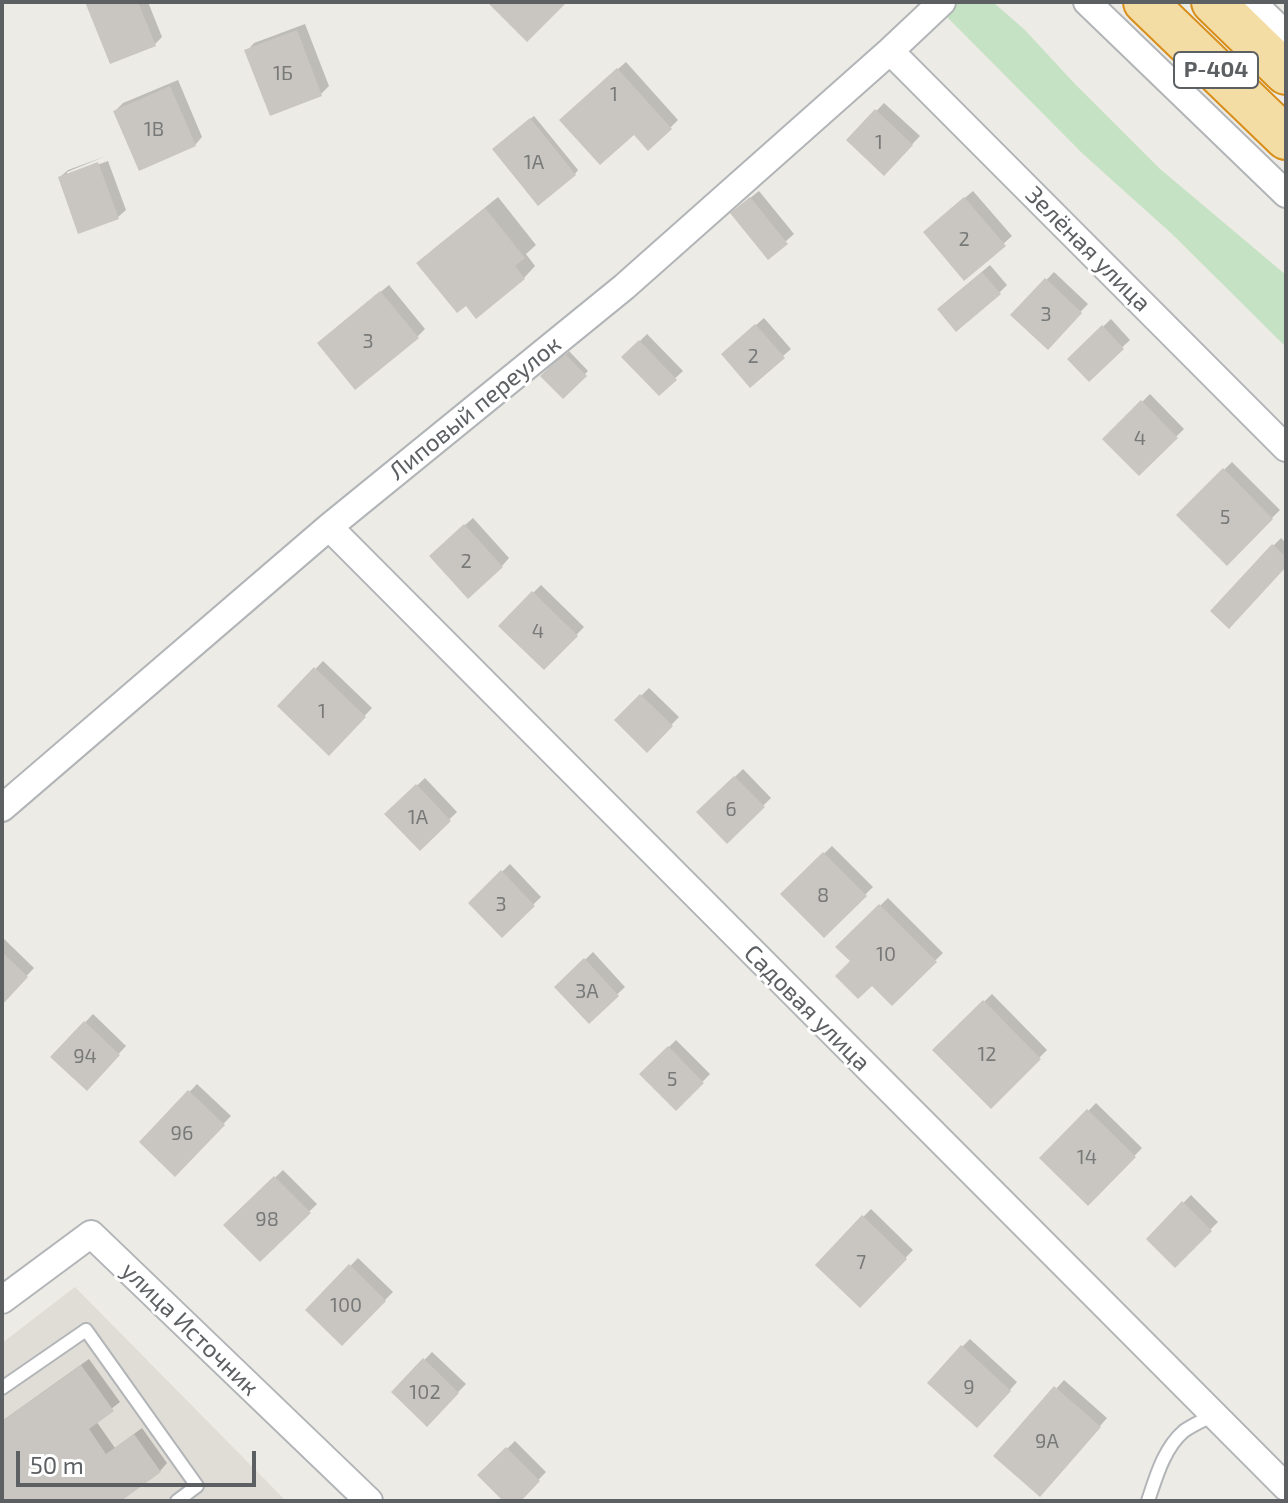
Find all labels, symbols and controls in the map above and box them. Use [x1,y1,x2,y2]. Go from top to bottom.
road number: Р-404 [1174,52,1258,88]
house number: 1Б [273,61,293,85]
house number: 1 [610,82,618,106]
house number: 1В [144,117,164,141]
house number: 1 [875,130,883,154]
house number: 1А [524,150,544,174]
street label: Зелёная улица [1019,180,1157,318]
house number: 2 [958,227,970,251]
house number: 3 [1040,302,1052,326]
house number: 3 [362,329,374,353]
street label: Липовый переулок [383,330,567,486]
house number: 2 [747,344,759,368]
house number: 4 [1134,426,1146,450]
house number: 5 [1220,505,1230,529]
house number: 2 [460,549,472,573]
house number: 4 [532,619,544,643]
house number: 1 [318,699,326,723]
house number: 6 [725,797,737,821]
house number: 1А [408,805,428,829]
house number: 8 [817,883,829,907]
house number: 3 [495,892,507,916]
street label: Садовая улица [738,939,876,1077]
house number: 10 [876,942,896,966]
house number: 3А [575,979,599,1003]
house number: 12 [977,1042,997,1066]
house number: 94 [73,1044,97,1068]
house number: 5 [667,1067,677,1091]
house number: 96 [171,1121,193,1145]
house number: 14 [1077,1145,1097,1169]
house number: 98 [255,1207,279,1231]
house number: 7 [856,1250,866,1274]
street label: улица Источник [115,1256,265,1402]
house number: 100 [330,1293,362,1317]
house number: 9 [963,1375,975,1399]
house number: 102 [409,1380,441,1404]
house number: 9А [1035,1429,1059,1453]
scale bar [20,1435,260,1485]
text: 50 m [30,1450,84,1479]

